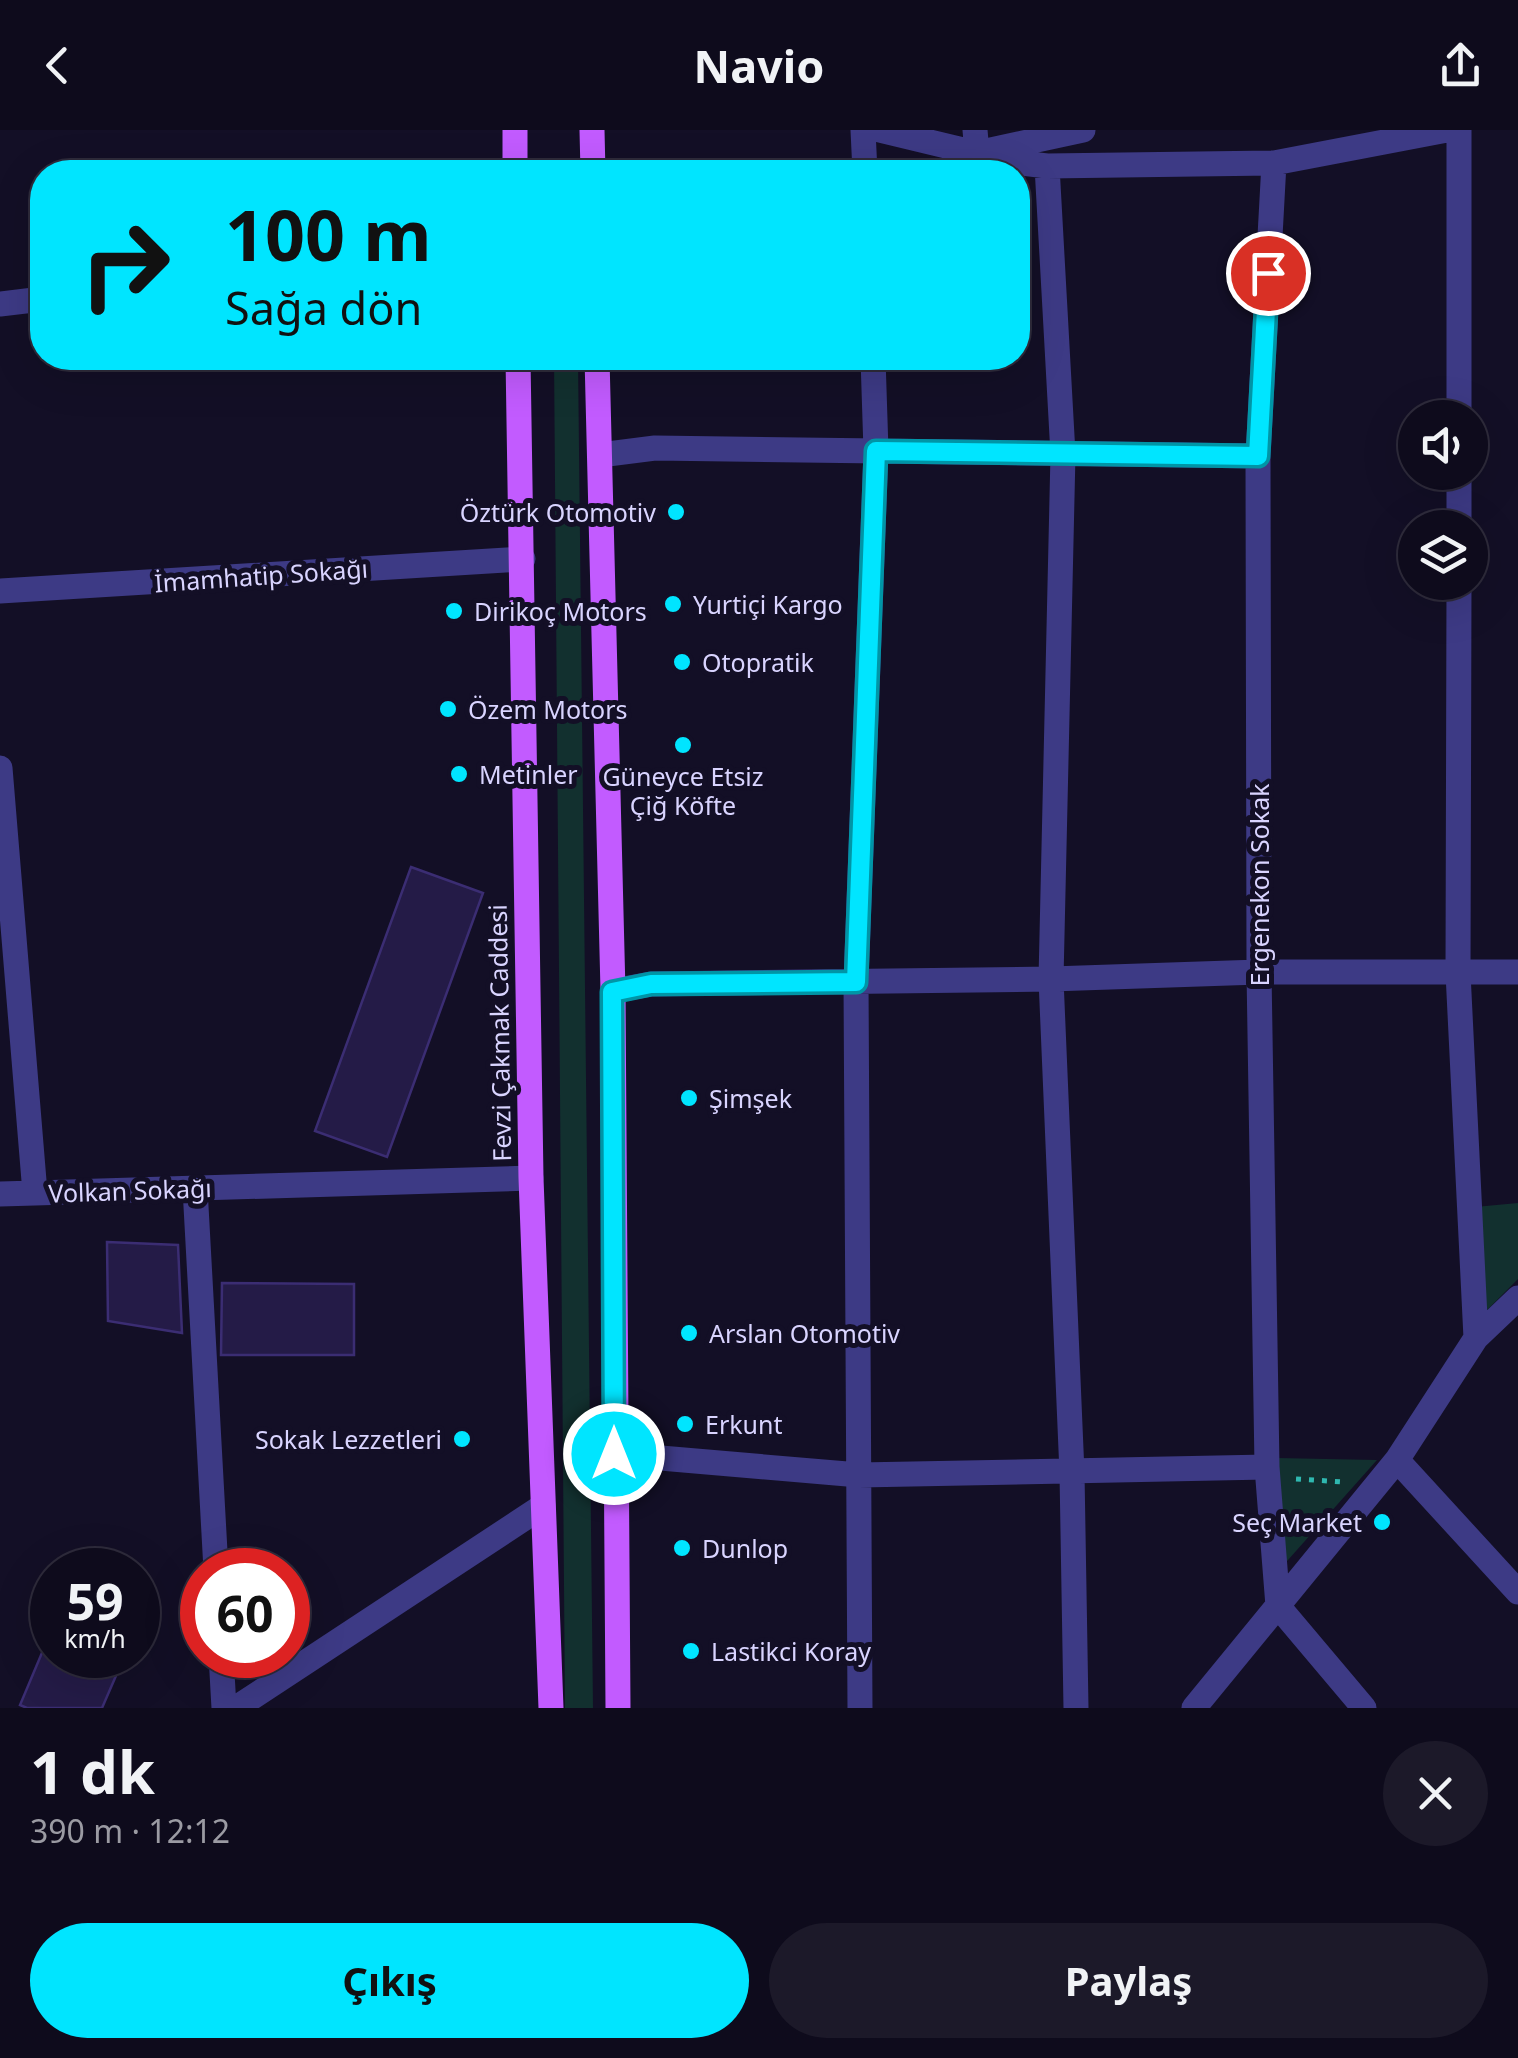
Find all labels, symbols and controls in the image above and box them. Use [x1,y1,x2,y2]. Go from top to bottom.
text: Navio [694,35,824,96]
icon: back [30,38,85,93]
icon: share [1433,38,1488,93]
text: 100 m [225,186,432,282]
icon: right [60,200,190,330]
pin [1226,231,1311,316]
icon: arrive [1241,246,1296,301]
text: Sağa dön [225,277,422,338]
map controls [1398,400,1488,600]
button: sound [1398,400,1488,490]
place label: Öztürk Otomotiv [460,495,656,529]
marker: Öztürk Otomotiv [665,501,687,523]
button: layers [1398,510,1488,600]
street label: İmamhatip Sokağı [153,551,369,599]
place label: Yurtiçi Kargo [693,587,843,621]
marker: Yurtiçi Kargo [662,593,684,615]
place label: Dirikoç Motors [474,594,647,628]
marker: Dirikoç Motors [443,600,465,622]
place label: Otopratik [702,645,814,679]
marker: Otopratik [671,651,693,673]
place label: Özem Motors [468,692,628,726]
marker: Özem Motors [437,698,459,720]
marker: Güneyce Etsiz Çiğ Köfte [672,734,694,756]
place label: Metinler [479,757,578,791]
place label: Güneyce Etsiz Çiğ Köfte [602,759,764,822]
marker: Metinler [448,763,470,785]
street label: Ergenekon Sokak [1242,783,1276,987]
street label: Fevzi Çakmak Caddesi [480,904,518,1162]
place label: Şimşek [709,1081,793,1115]
marker: Şimşek [678,1087,700,1109]
street label: Volkan Sokağı [48,1170,212,1210]
place label: Arslan Otomotiv [709,1316,900,1350]
marker: Arslan Otomotiv [678,1322,700,1344]
position arrow [562,1402,666,1506]
place label: Erkunt [705,1407,783,1441]
marker: Erkunt [674,1413,696,1435]
place label: Sokak Lezzetleri [255,1422,442,1456]
marker: Sokak Lezzetleri [451,1428,473,1450]
place label: Seç Market [1232,1505,1362,1539]
marker: Seç Market [1371,1511,1393,1533]
place label: Dunlop [702,1531,788,1565]
marker: Dunlop [671,1537,693,1559]
speed limit sign: 60 [180,1548,310,1678]
text: 59 [66,1567,124,1635]
text: km/h [64,1621,126,1655]
place label: Lastikci Koray [711,1634,871,1668]
marker: Lastikci Koray [680,1640,702,1662]
text: 1 dk [30,1730,155,1812]
button: close [1383,1741,1488,1846]
text: 390 m · 12:12 [30,1809,230,1852]
button: Çıkış [30,1923,749,2038]
button: Paylaş [769,1923,1488,2038]

